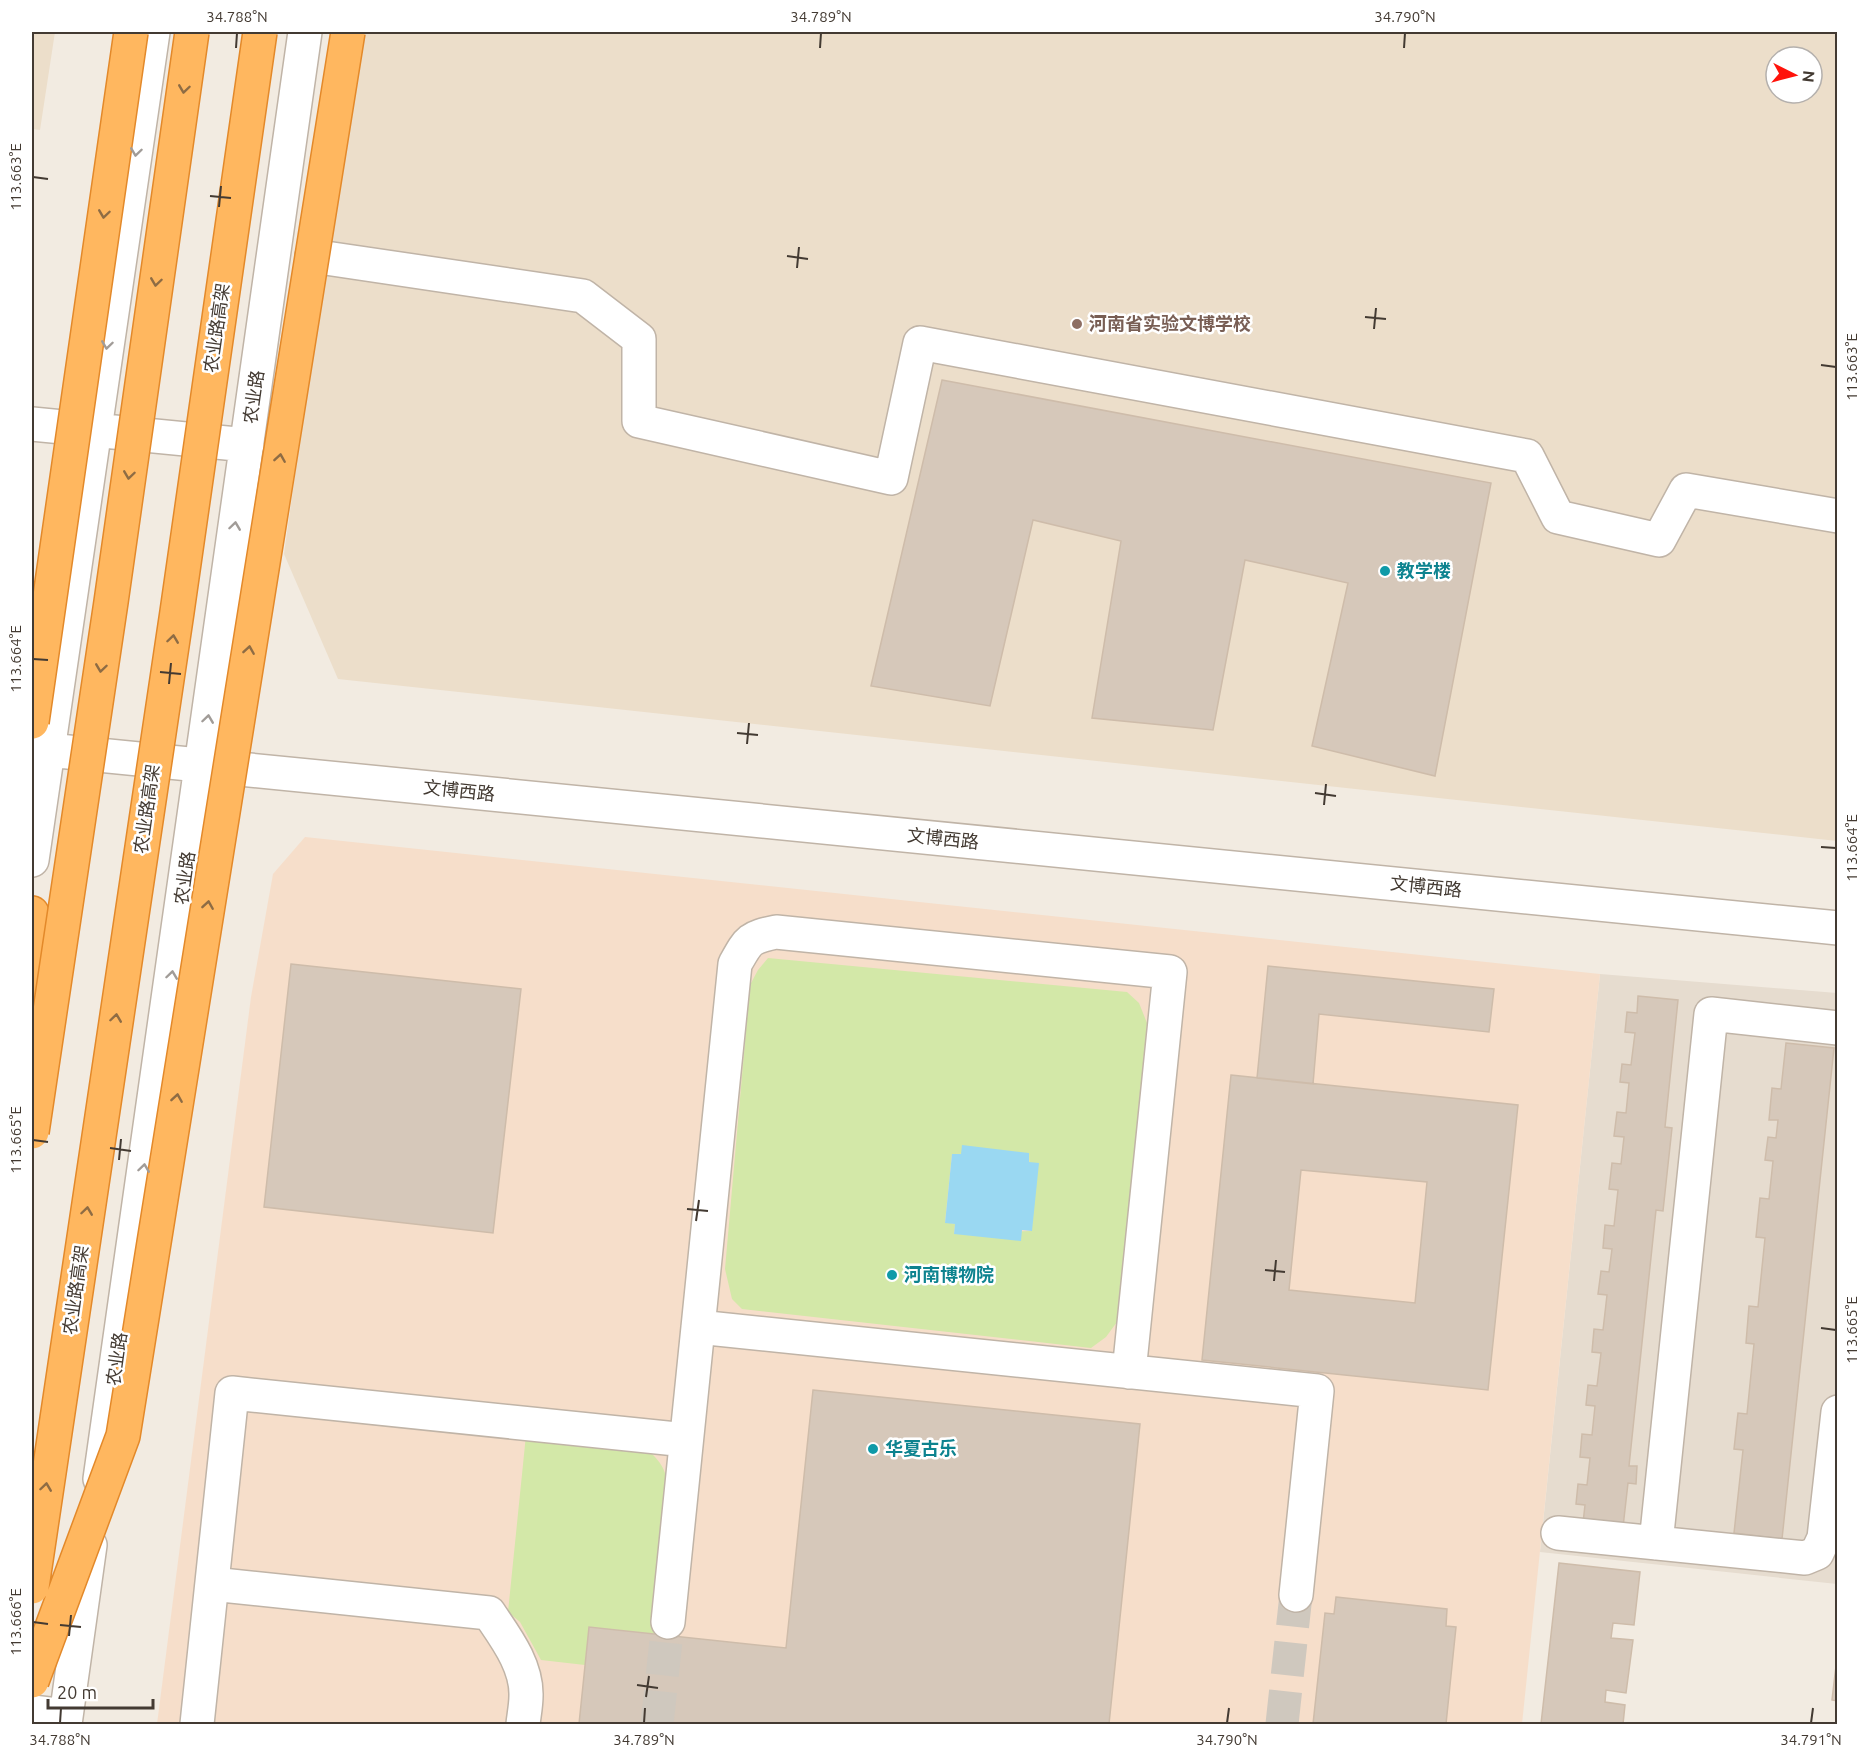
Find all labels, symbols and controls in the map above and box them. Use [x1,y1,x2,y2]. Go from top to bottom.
text: 34.788°N [206,8,268,25]
text: 34.789°N [790,8,852,25]
text: 34.790°N [1374,8,1436,25]
north arrow [1764,45,1824,105]
text: N [1799,70,1818,83]
one-way arrow [179,85,191,94]
text: 113.663°E [7,143,24,211]
one-way arrow [130,147,142,156]
one-way arrow [99,210,111,219]
one-way arrow [151,278,163,287]
street label: 农业路高架 [200,282,232,374]
place label: 河南省实验文博学校 [1089,313,1251,333]
marker: 河南省实验文博学校 [1070,317,1084,331]
text: 113.663°E [1843,333,1860,401]
one-way arrow [102,340,114,349]
street label: 农业路 [239,369,267,425]
one-way arrow [273,453,285,462]
one-way arrow [123,471,135,480]
one-way arrow [229,521,241,531]
place label: 教学楼 [1397,560,1451,580]
marker: 教学楼 [1378,564,1392,578]
text: 113.664°E [7,625,24,693]
one-way arrow [166,634,178,643]
one-way arrow [242,646,255,656]
one-way arrow [95,664,107,673]
one-way arrow [201,715,213,724]
street label: 农业路高架 [130,763,162,855]
street label: 文博西路 [422,776,496,804]
text: 113.664°E [1843,814,1860,882]
street label: 文博西路 [906,824,980,852]
street label: 农业路 [170,850,198,906]
street label: 文博西路 [1389,872,1463,900]
one-way arrow [201,900,214,910]
one-way arrow [165,970,177,979]
one-way arrow [110,1014,122,1023]
one-way arrow [170,1093,183,1103]
text: 113.665°E [7,1106,24,1174]
one-way arrow [138,1163,150,1172]
one-way arrow [81,1207,93,1216]
street label: 农业路高架 [59,1244,91,1336]
place label: 河南博物院 [904,1264,994,1284]
marker: 河南博物院 [885,1268,899,1282]
text: 113.665°E [1843,1296,1860,1364]
street label: 农业路 [102,1331,130,1387]
place label: 华夏古乐 [885,1438,957,1458]
marker: 华夏古乐 [866,1442,880,1456]
one-way arrow [40,1483,52,1492]
text: 113.666°E [7,1588,24,1656]
scale bar [48,1672,153,1710]
text: 20 m [57,1682,97,1702]
text: 34.788°N [29,1731,91,1748]
text: 34.789°N [613,1731,675,1748]
text: 34.790°N [1196,1731,1258,1748]
text: 34.791°N [1780,1731,1842,1748]

